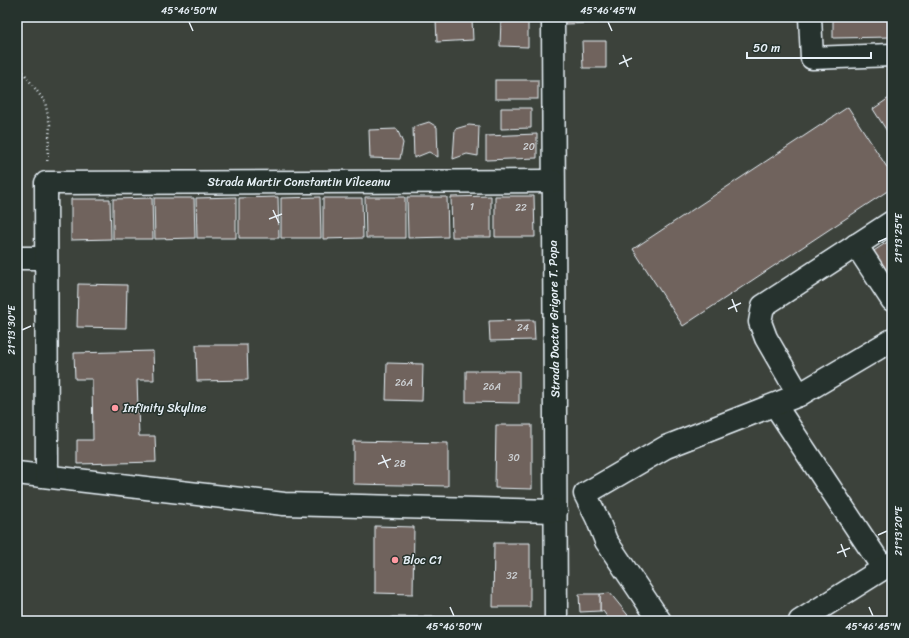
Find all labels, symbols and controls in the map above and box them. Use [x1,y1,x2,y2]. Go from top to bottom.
text: 45°46'50"N [161,2,217,20]
text: 45°46'45"N [580,2,636,20]
scale bar [747,34,871,60]
text: 50 m [753,37,780,59]
house number: 20 [523,138,535,156]
street label: Strada Martir Constantin Vîlceanu [208,171,391,193]
house number: 1 [470,198,474,216]
house number: 22 [515,199,527,217]
text: 21°13'25"E [890,212,908,263]
street label: Strada Doctor Grigore T. Popa [542,240,566,398]
text: 21°13'30"E [3,304,21,355]
house number: 24 [517,319,529,337]
house number: 26A [395,374,413,392]
house number: 26A [483,378,501,396]
place label: Infinity Skyline [122,397,207,419]
marker: Infinity Skyline [110,403,120,413]
house number: 30 [508,449,520,467]
house number: 28 [394,455,406,473]
text: 21°13'20"E [890,505,908,556]
place label: Bloc C1 [403,549,442,571]
marker: Bloc C1 [390,555,400,565]
house number: 32 [506,567,518,585]
text: 45°46'50"N [426,618,482,636]
text: 45°46'45"N [845,618,901,636]

